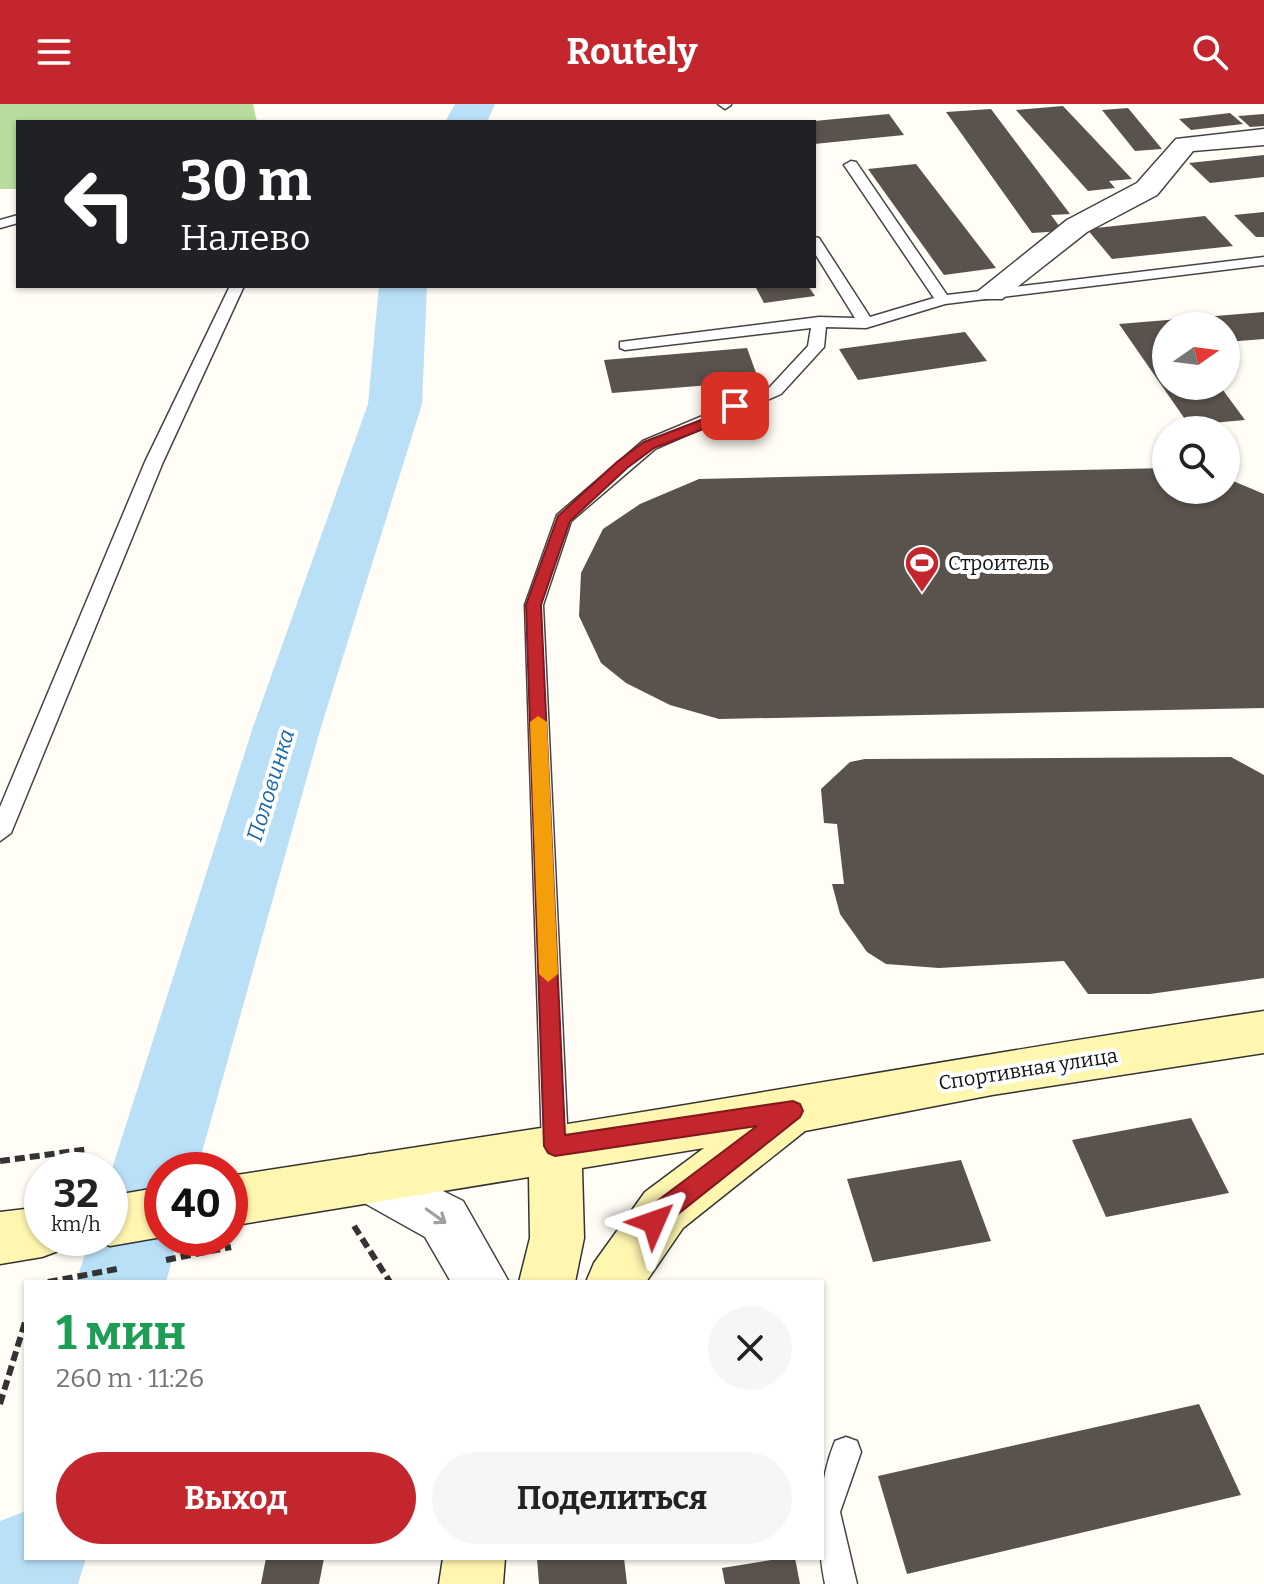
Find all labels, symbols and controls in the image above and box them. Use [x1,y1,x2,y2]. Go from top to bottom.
icon: menu [32,30,76,74]
text: Routely [567,30,697,74]
icon: search [1188,30,1232,74]
text: 30 m [180,148,311,215]
icon: left [48,152,152,256]
text: Налево [180,216,311,260]
north arrow [1152,312,1240,400]
map controls [1152,312,1240,504]
pin [701,372,769,440]
icon: arrive [713,384,757,428]
button: search [1152,416,1240,504]
sports icon: Строитель [903,544,941,594]
place label: Строитель [948,551,1049,575]
water label: Половинка [241,726,300,845]
street label: Спортивная улица [937,1043,1119,1095]
speed limit sign: 40 [144,1152,248,1256]
text: 32 [53,1170,99,1218]
position arrow [612,1180,696,1264]
one-way arrow [424,1208,447,1225]
text: km/h [51,1212,101,1236]
text: 1 мин [56,1304,186,1362]
button: close [708,1306,792,1390]
text: 260 m · 11:26 [56,1363,204,1394]
button: Выход [56,1452,416,1544]
button: Поделиться [432,1452,792,1544]

